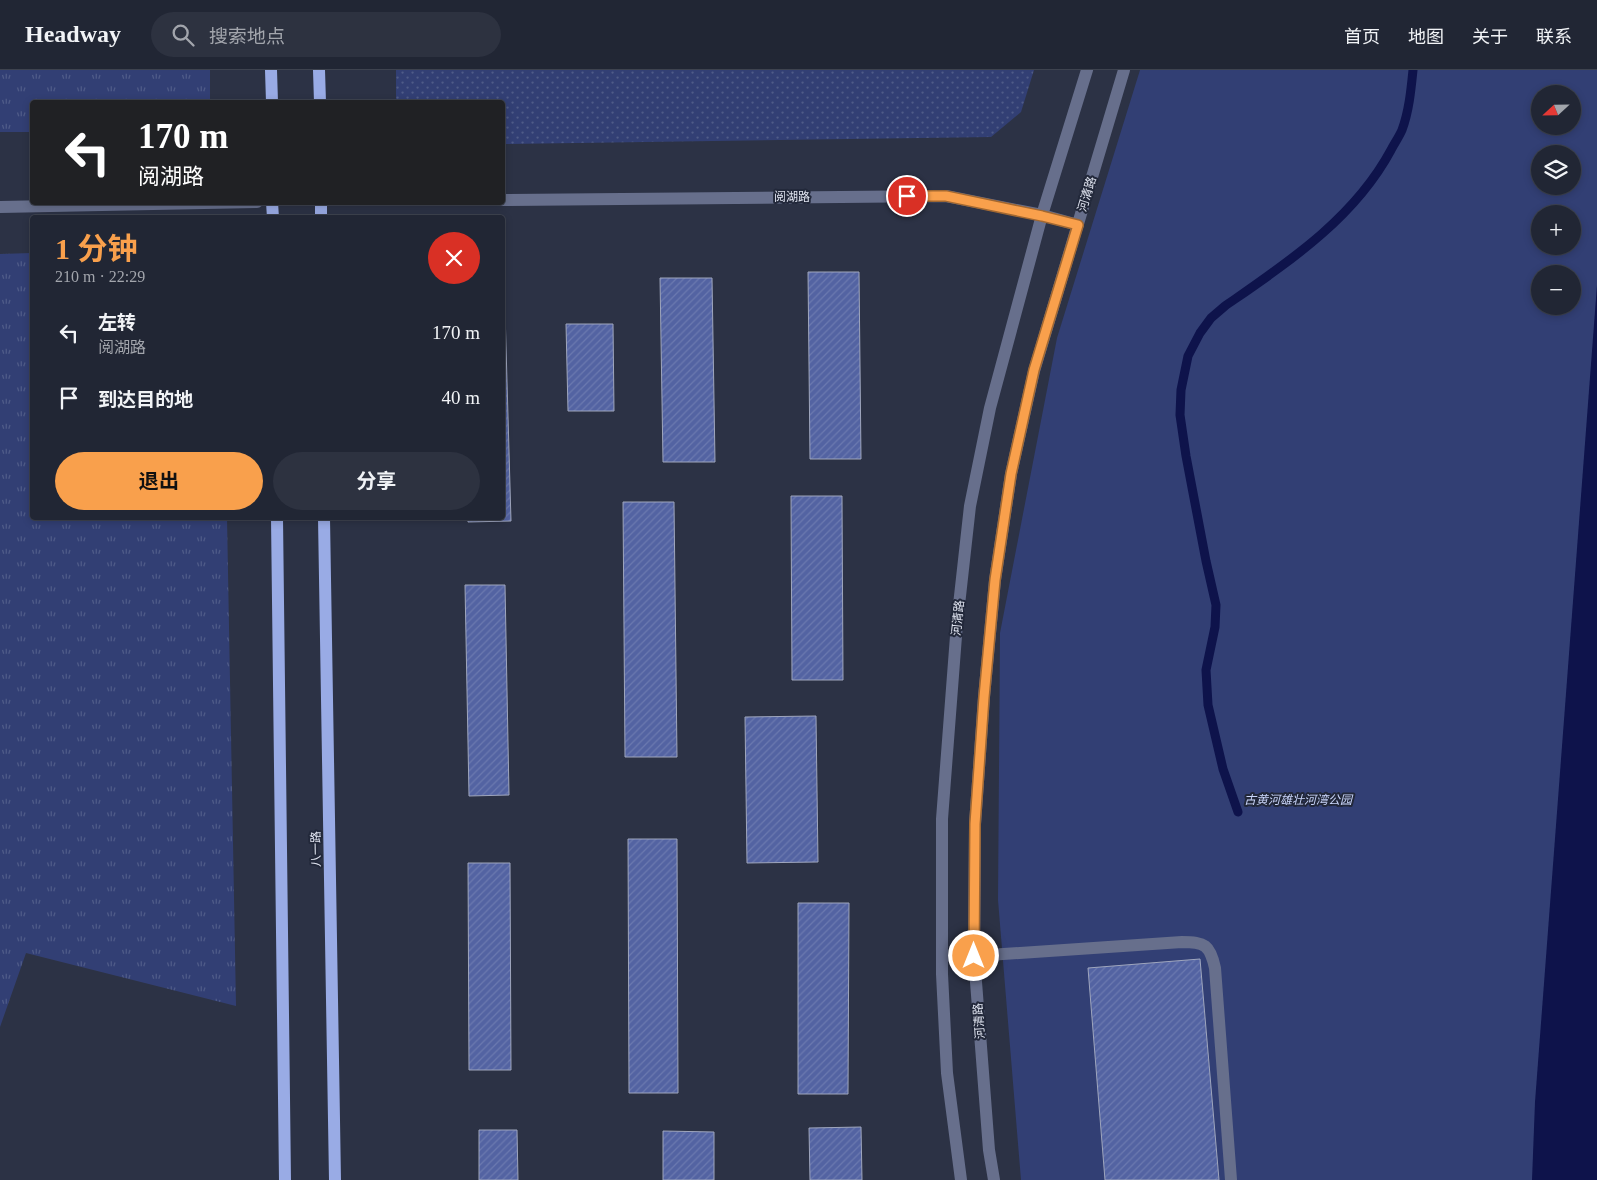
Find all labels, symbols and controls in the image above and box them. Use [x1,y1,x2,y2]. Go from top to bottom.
search box [151,12,501,57]
text: Headway [25,21,121,47]
icon: search [169,21,197,49]
text: 搜索地点 [209,26,285,47]
text: 首页 [1344,27,1380,47]
text: 地图 [1408,27,1444,47]
text: 关于 [1472,27,1508,47]
text: 联系 [1536,27,1572,47]
north arrow [1531,85,1581,135]
map controls [1531,85,1581,315]
text: 170 m [138,117,228,156]
icon: left [55,120,120,185]
button: layers [1531,145,1581,195]
text: 阅湖路 [138,164,204,189]
pin [886,175,928,217]
street label: 河清路 [1075,175,1099,213]
icon: arrive [893,182,921,210]
street label: 阅湖路 [774,190,810,204]
button: + [1531,205,1581,255]
text: 1 分钟 [55,232,138,265]
button: close [428,232,480,284]
button: − [1531,265,1581,315]
text: 210 m · 22:29 [55,268,145,285]
text: 左转 [98,312,136,333]
icon: left [55,319,83,347]
text: 170 m [432,322,480,343]
text: 阅湖路 [98,339,146,356]
icon: arrive [55,384,83,412]
text: 40 m [441,387,480,408]
text: 到达目的地 [98,389,193,410]
button: 退出 [55,452,263,510]
button: 分享 [273,452,480,510]
street label: 河清路 [949,599,967,637]
park label: 古黄河雄壮河湾公园 [1244,793,1354,807]
street label: 八一路 [309,831,323,867]
position arrow [947,929,999,981]
street label: 河清路 [971,1003,987,1039]

